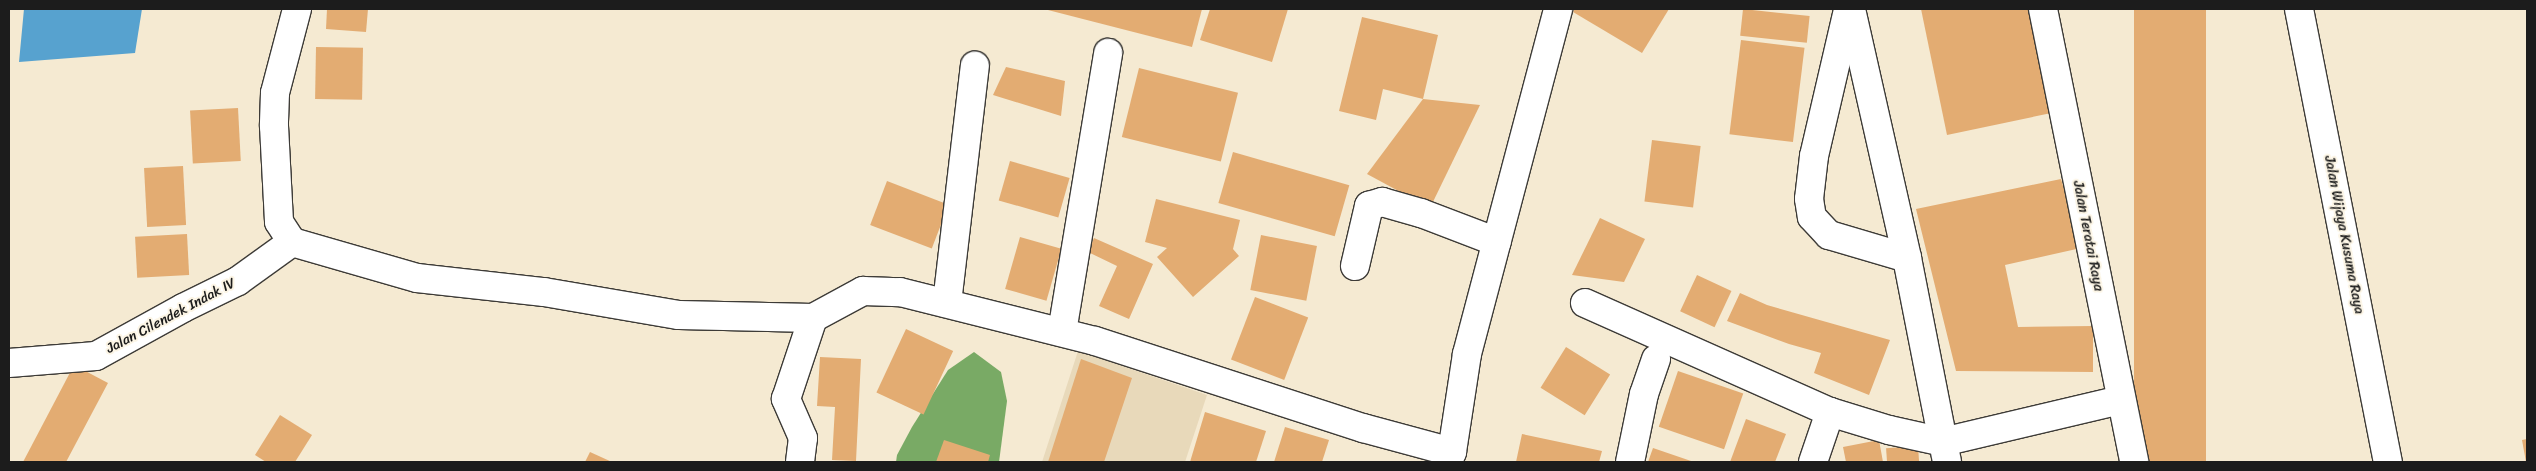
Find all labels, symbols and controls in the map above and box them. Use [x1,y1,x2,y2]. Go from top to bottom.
street label: Jalan Wijaya Kusuma Raya [2320,154,2368,316]
street label: Jalan Teratai Raya [2069,179,2107,293]
street label: Jalan Cilendek Indak IV [103,275,239,357]

